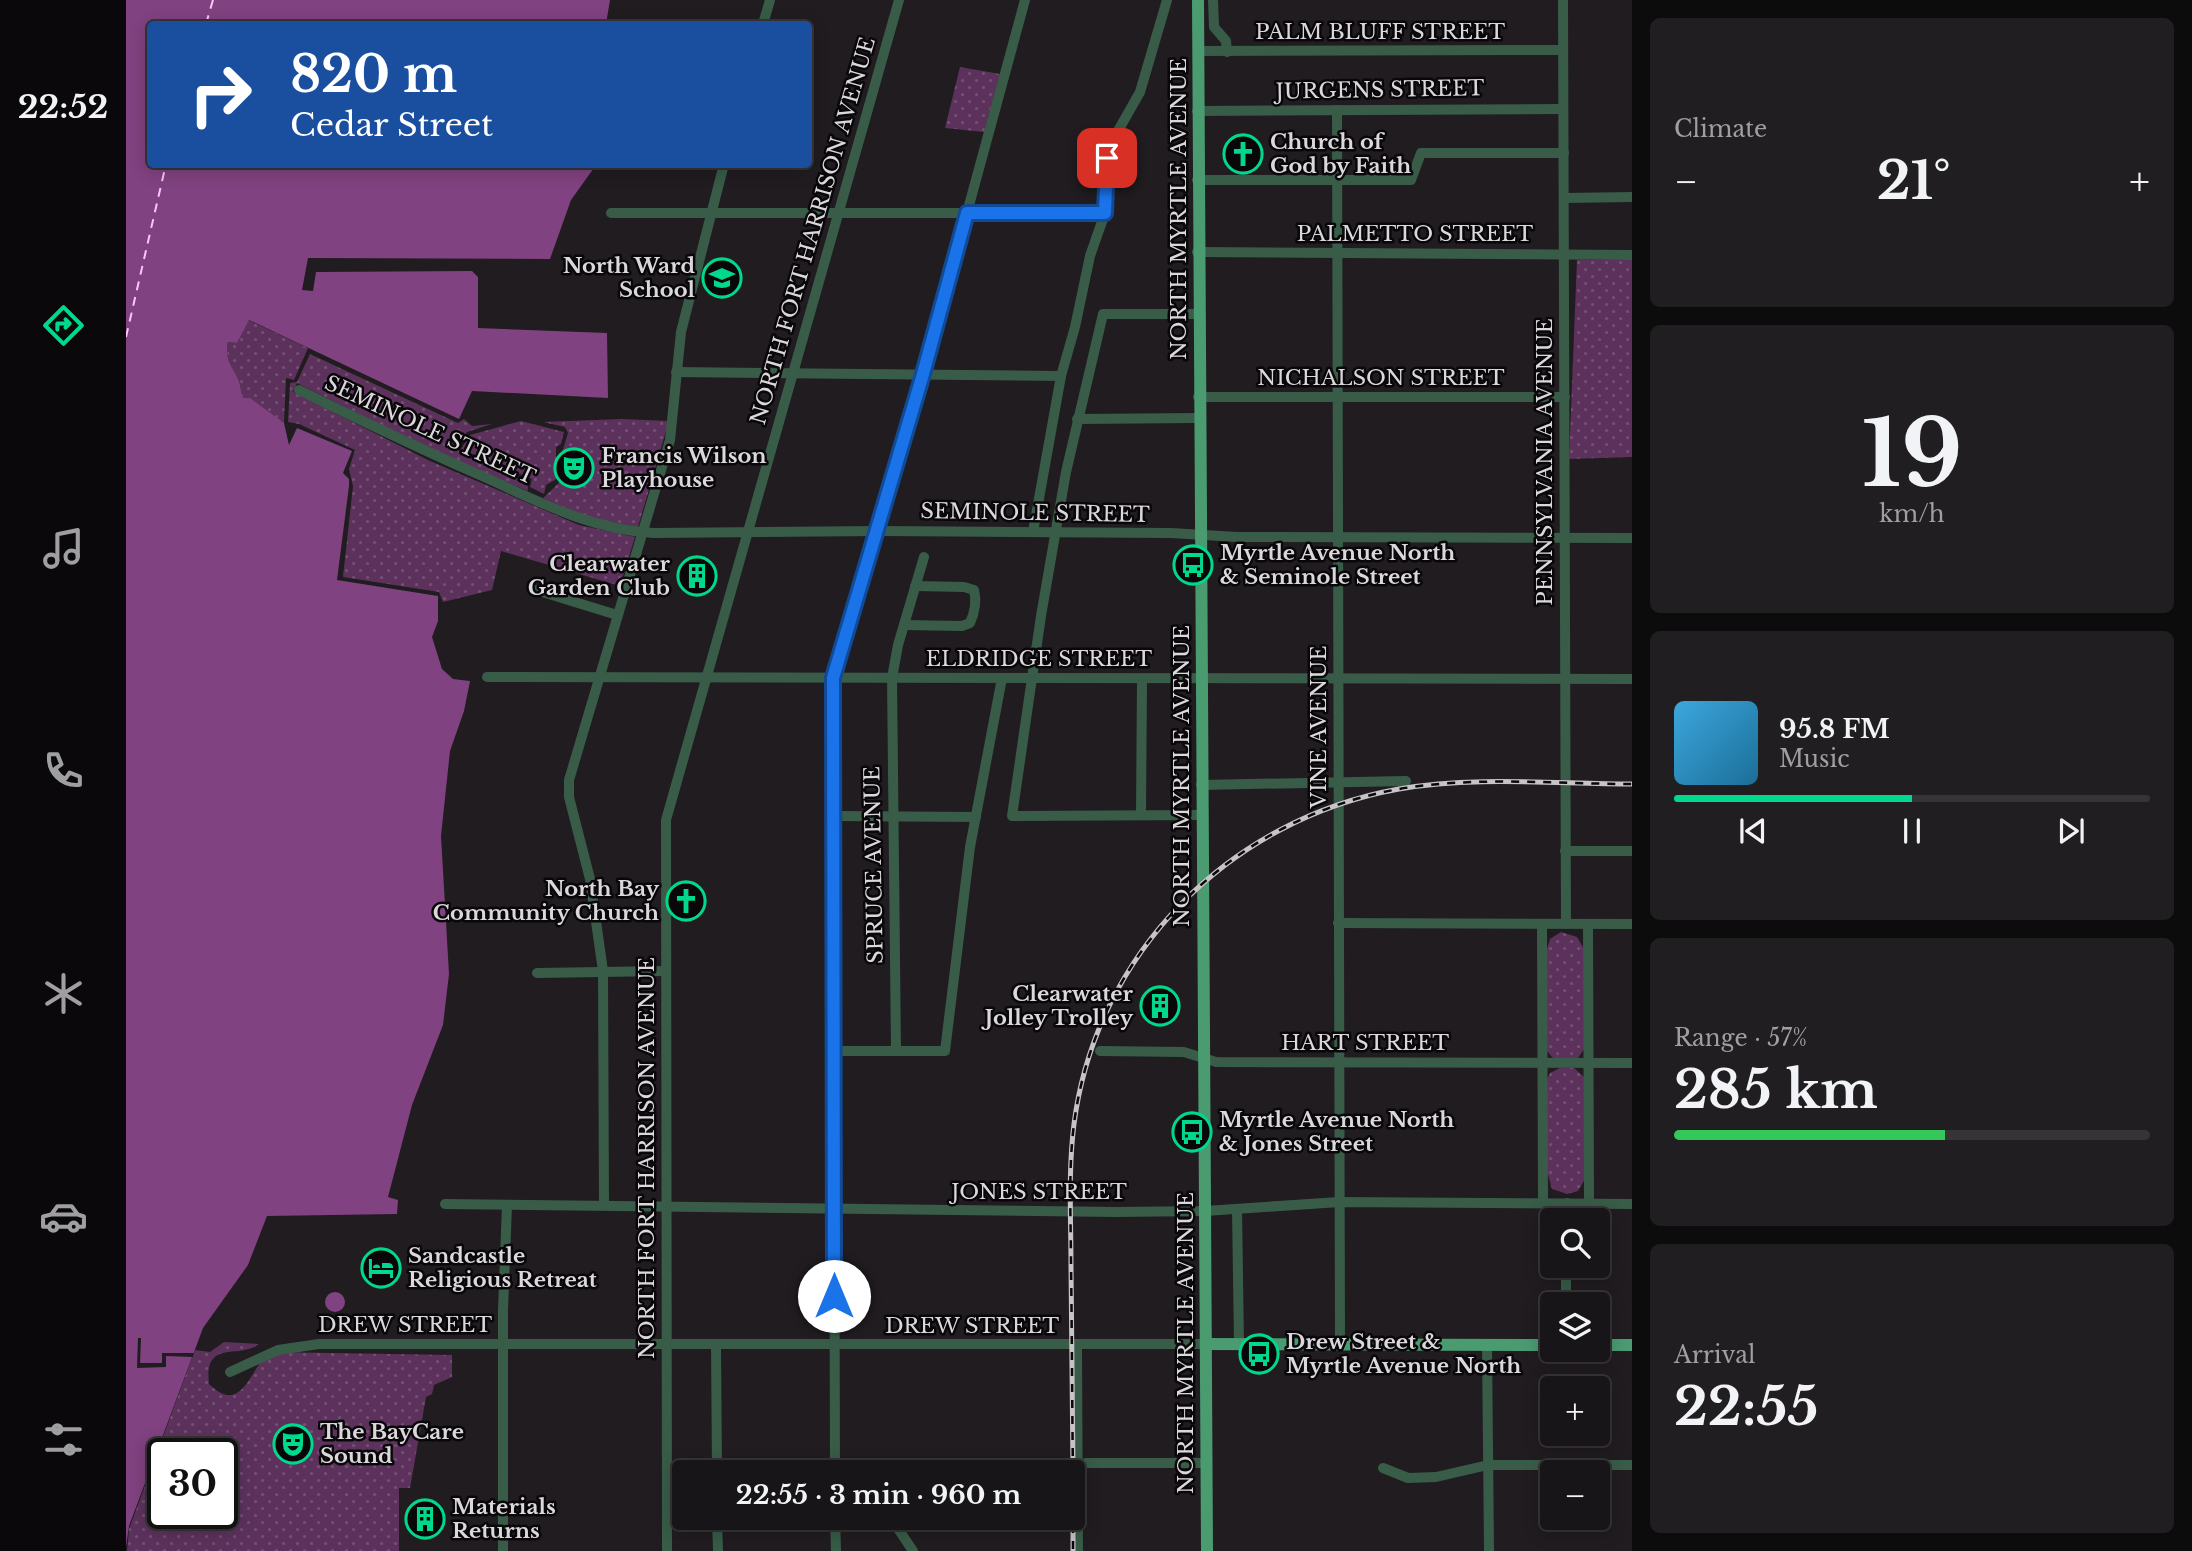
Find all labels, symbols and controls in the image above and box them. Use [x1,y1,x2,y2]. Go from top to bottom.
street label: PALM BLUFF STREET [1255,19,1505,45]
street label: NORTH FORT HARRISON AVENUE [745,34,881,428]
text: 820 m [290,44,457,105]
icon: right [175,49,266,140]
street label: NORTH MYRTLE AVENUE [1166,58,1192,360]
street label: JURGENS STREET [1272,75,1485,105]
text: 22:52 [18,87,108,127]
text: Cedar Street [290,105,493,145]
text: Climate [1674,115,1767,143]
pin [1077,128,1137,188]
place label: Church of God by Faith [1270,129,1411,179]
church icon: Church of God by Faith [1222,133,1264,175]
icon: arrive [1088,139,1126,177]
text: 21° [1877,149,1951,213]
text: − [1674,158,1698,205]
text: + [2129,158,2150,205]
street label: PALMETTO STREET [1297,221,1533,247]
place label: North Ward School [563,253,696,303]
school or university icon: North Ward School [701,257,743,299]
icon: directions [39,301,88,350]
street label: PENNSYLVANIA AVENUE [1532,318,1558,606]
street label: NICHALSON STREET [1257,365,1505,391]
street label: SEMINOLE STREET [321,370,540,490]
text: 19 [1861,398,1963,511]
place label: Francis Wilson Playhouse [601,443,767,493]
theatre icon: Francis Wilson Playhouse [553,447,595,489]
street label: SEMINOLE STREET [920,498,1150,528]
text: km/h [1879,500,1945,528]
icon: music [39,524,88,573]
place label: Myrtle Avenue North & Seminole Street [1220,540,1455,590]
bus stop icon: Myrtle Avenue North & Seminole Street [1172,544,1214,586]
place label: Clearwater Garden Club [528,551,671,601]
building icon: Clearwater Garden Club [676,555,718,597]
street label: NORTH MYRTLE AVENUE [1169,625,1195,927]
street label: VINE AVENUE [1306,645,1332,810]
street label: ELDRIDGE STREET [926,646,1152,672]
text: 95.8 FM [1779,713,1890,745]
text: Music [1779,745,1850,773]
icon: phone [39,746,88,795]
street label: SPRUCE AVENUE [859,766,889,964]
icon: previous [1734,812,1772,850]
icon: pause [1893,812,1931,850]
icon: next [2052,812,2090,850]
place label: North Bay Community Church [433,876,659,926]
church icon: North Bay Community Church [665,880,707,922]
street label: NORTH FORT HARRISON AVENUE [634,957,660,1359]
icon: climate [39,969,88,1018]
place label: Clearwater Jolley Trolley [981,981,1134,1031]
building icon: Clearwater Jolley Trolley [1139,985,1181,1027]
text: Range · 57% [1674,1024,1807,1052]
street label: HART STREET [1281,1030,1449,1056]
text: 285 km [1674,1058,1878,1122]
place label: Myrtle Avenue North & Jones Street [1219,1107,1454,1157]
bus stop icon: Myrtle Avenue North & Jones Street [1171,1111,1213,1153]
street label: JONES STREET [948,1179,1127,1205]
icon: car [39,1192,88,1241]
street label: NORTH MYRTLE AVENUE [1173,1192,1199,1494]
map controls [1540,1208,1610,1530]
button: search [1540,1208,1610,1278]
place label: Sandcastle Religious Retreat [408,1243,597,1293]
hotel icon: Sandcastle Religious Retreat [360,1247,402,1289]
position arrow [797,1259,871,1333]
button: layers [1540,1292,1610,1362]
street label: DREW STREET [318,1312,492,1338]
street label: DREW STREET [885,1313,1059,1339]
place label: Drew Street & Myrtle Avenue North [1286,1329,1521,1379]
bus stop icon: Drew Street & Myrtle Avenue North [1238,1333,1280,1375]
text: Arrival [1674,1341,1755,1369]
text: 22:55 [1674,1375,1818,1439]
button: + [1540,1376,1610,1446]
icon: filters [39,1415,88,1464]
place label: The BayCare Sound [320,1419,464,1469]
theatre icon: The BayCare Sound [272,1423,314,1465]
speed limit sign: 30 [147,1438,238,1529]
button: − [1540,1460,1610,1530]
text: 22:55 · 3 min · 960 m [736,1479,1021,1511]
place label: Materials Returns [452,1494,556,1544]
building icon: Materials Returns [404,1498,446,1540]

